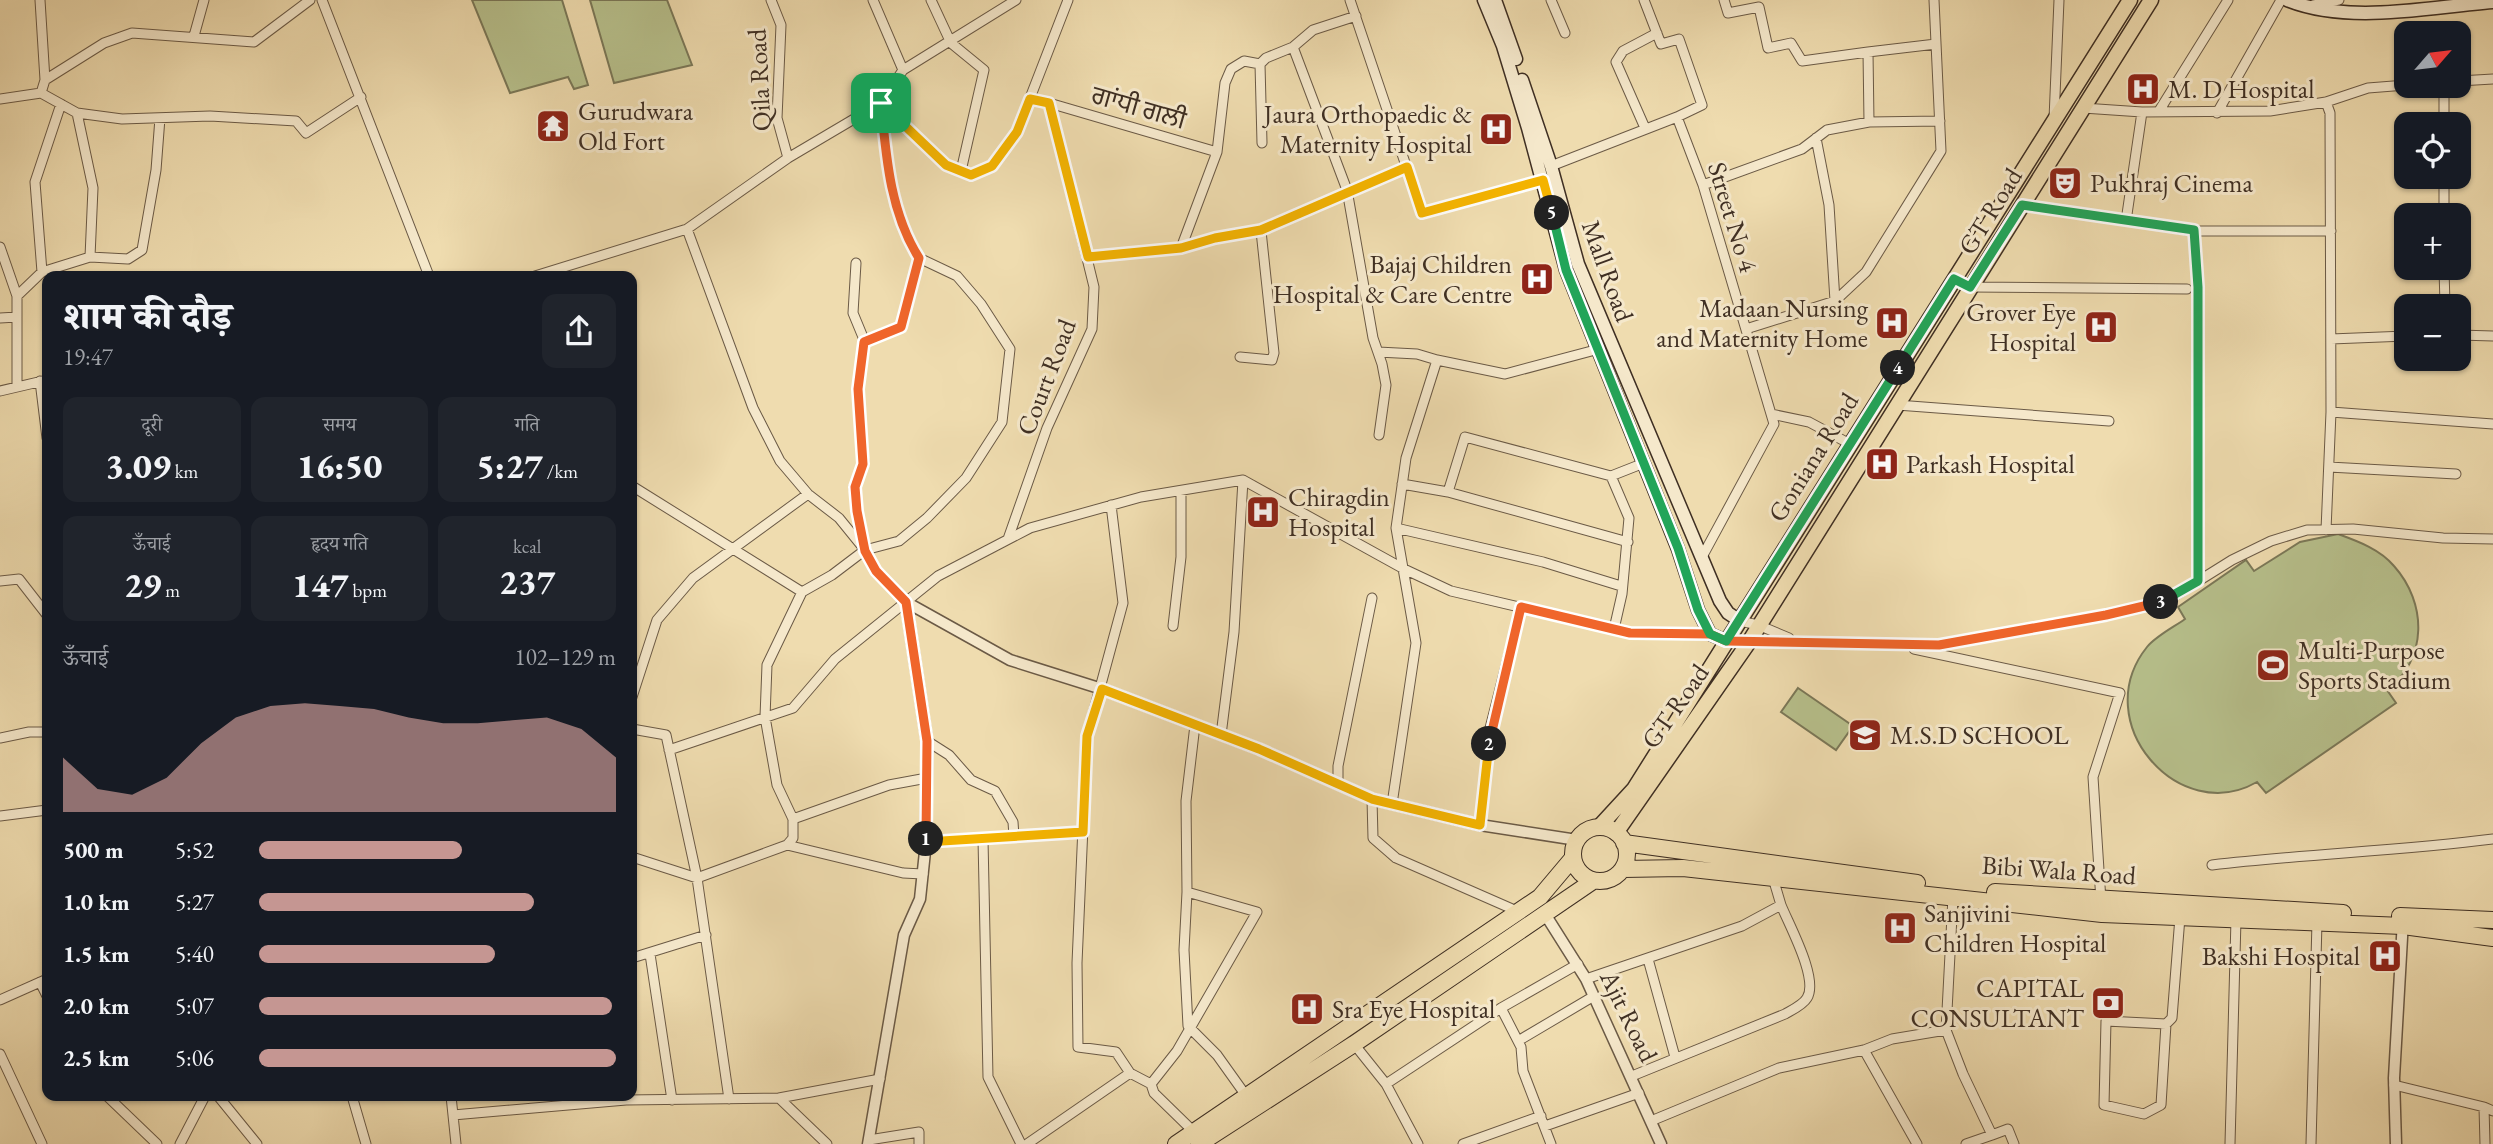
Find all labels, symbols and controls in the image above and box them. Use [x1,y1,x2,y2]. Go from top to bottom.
north arrow [2394,21,2471,98]
map controls [2394,21,2471,371]
street label: Qila Road [739,27,779,132]
hospital icon: M. D Hospital [2124,70,2162,108]
place label: M. D Hospital [2168,72,2314,106]
pin [851,73,911,133]
street label: ਗਾਂਧੀ ਗਲੀ [1087,77,1190,137]
icon: arrive [862,84,900,122]
place label: Gurudwara Old Fort [578,94,694,158]
place label: Jaura Orthopaedic & Maternity Hospital [1262,97,1472,161]
temple icon: Gurudwara Old Fort [534,107,572,145]
hospital icon: Jaura Orthopaedic & Maternity Hospital [1477,110,1515,148]
button: locate [2394,112,2471,189]
street label: Street No 4 [1700,158,1766,277]
street label: GT Road [1950,161,2030,261]
theatre icon: Pukhraj Cinema [2046,164,2084,202]
place label: Pukhraj Cinema [2090,166,2253,200]
pin: 5 [1534,196,1570,230]
text: 5 [1546,200,1557,225]
button: + [2394,203,2471,280]
street label: Mall Road [1574,216,1642,327]
place label: Bajaj Children Hospital & Care Centre [1273,247,1512,311]
hospital icon: Bajaj Children Hospital & Care Centre [1518,260,1556,298]
text: शाम की दौड़ [63,291,232,340]
place label: Madaan Nursing and Maternity Home [1656,291,1869,355]
button: share [542,294,616,368]
button: − [2394,294,2471,371]
place label: Grover Eye Hospital [1966,295,2076,359]
hospital icon: Madaan Nursing and Maternity Home [1873,304,1911,342]
hospital icon: Grover Eye Hospital [2082,308,2120,346]
street label: Court Road [1008,313,1084,440]
text: 19:47 [63,342,113,372]
pin: 4 [1881,350,1916,386]
text: 4 [1892,355,1903,380]
street label: Goniana Road [1760,385,1867,528]
text: दूरी [142,412,162,437]
text: समय [323,412,356,437]
text: गति [515,412,540,437]
text: 3.09 [105,443,171,488]
text: 16:50 [297,443,382,488]
text: 5:27 [476,443,543,488]
hospital icon: Parkash Hospital [1863,445,1901,483]
place label: Parkash Hospital [1906,447,2075,481]
text: km [171,459,198,484]
text: /km [543,459,578,484]
place label: Chiragdin Hospital [1288,480,1390,544]
hospital icon: Chiragdin Hospital [1244,493,1282,531]
text: ऊँचाई [133,531,171,556]
text: हृदय गति [311,531,368,556]
text: kcal [513,534,541,559]
text: 237 [499,559,556,604]
text: 29 [124,562,161,607]
text: 147 [292,562,349,607]
text: m [161,578,180,603]
text: bpm [349,578,387,603]
pin: 3 [2144,584,2178,620]
text: 3 [2155,589,2166,614]
place label: Multi-Purpose Sports Stadium [2298,633,2451,697]
text: ऊँचाई [63,642,108,672]
text: 102–129 m [515,642,616,672]
sports icon: Multi-Purpose Sports Stadium [2254,646,2292,684]
street label: GT Road [1634,656,1717,755]
school or university icon: M.S.D SCHOOL [1846,716,1884,754]
place label: M.S.D SCHOOL [1890,718,2069,752]
pin: 2 [1472,726,1506,762]
text: 2 [1483,731,1494,756]
pin: 1 [908,822,944,856]
text: 1 [920,826,931,851]
text: 500 m [63,835,124,865]
text: 5:52 [175,835,214,865]
street label: Bibi Wala Road [1981,848,2138,892]
text: 1.0 km [63,887,130,917]
text: 5:27 [175,887,214,917]
place label: Sanjivini Children Hospital [1924,896,2106,960]
hospital icon: Sanjivini Children Hospital [1881,909,1919,947]
hospital icon: Bakshi Hospital [2366,937,2404,975]
text: 1.5 km [63,939,130,969]
text: 5:40 [175,939,214,969]
place label: Bakshi Hospital [2202,939,2360,973]
street label: Ajit Road [1592,964,1666,1068]
place label: CAPITAL CONSULTANT [1911,971,2085,1035]
bank icon: CAPITAL CONSULTANT [2089,984,2127,1022]
hospital icon: Sra Eye Hospital [1288,990,1326,1028]
text: 2.0 km [63,991,130,1021]
text: 5:07 [175,991,214,1021]
place label: Sra Eye Hospital [1332,992,1495,1026]
text: 2.5 km [63,1043,130,1073]
text: 5:06 [175,1043,214,1073]

